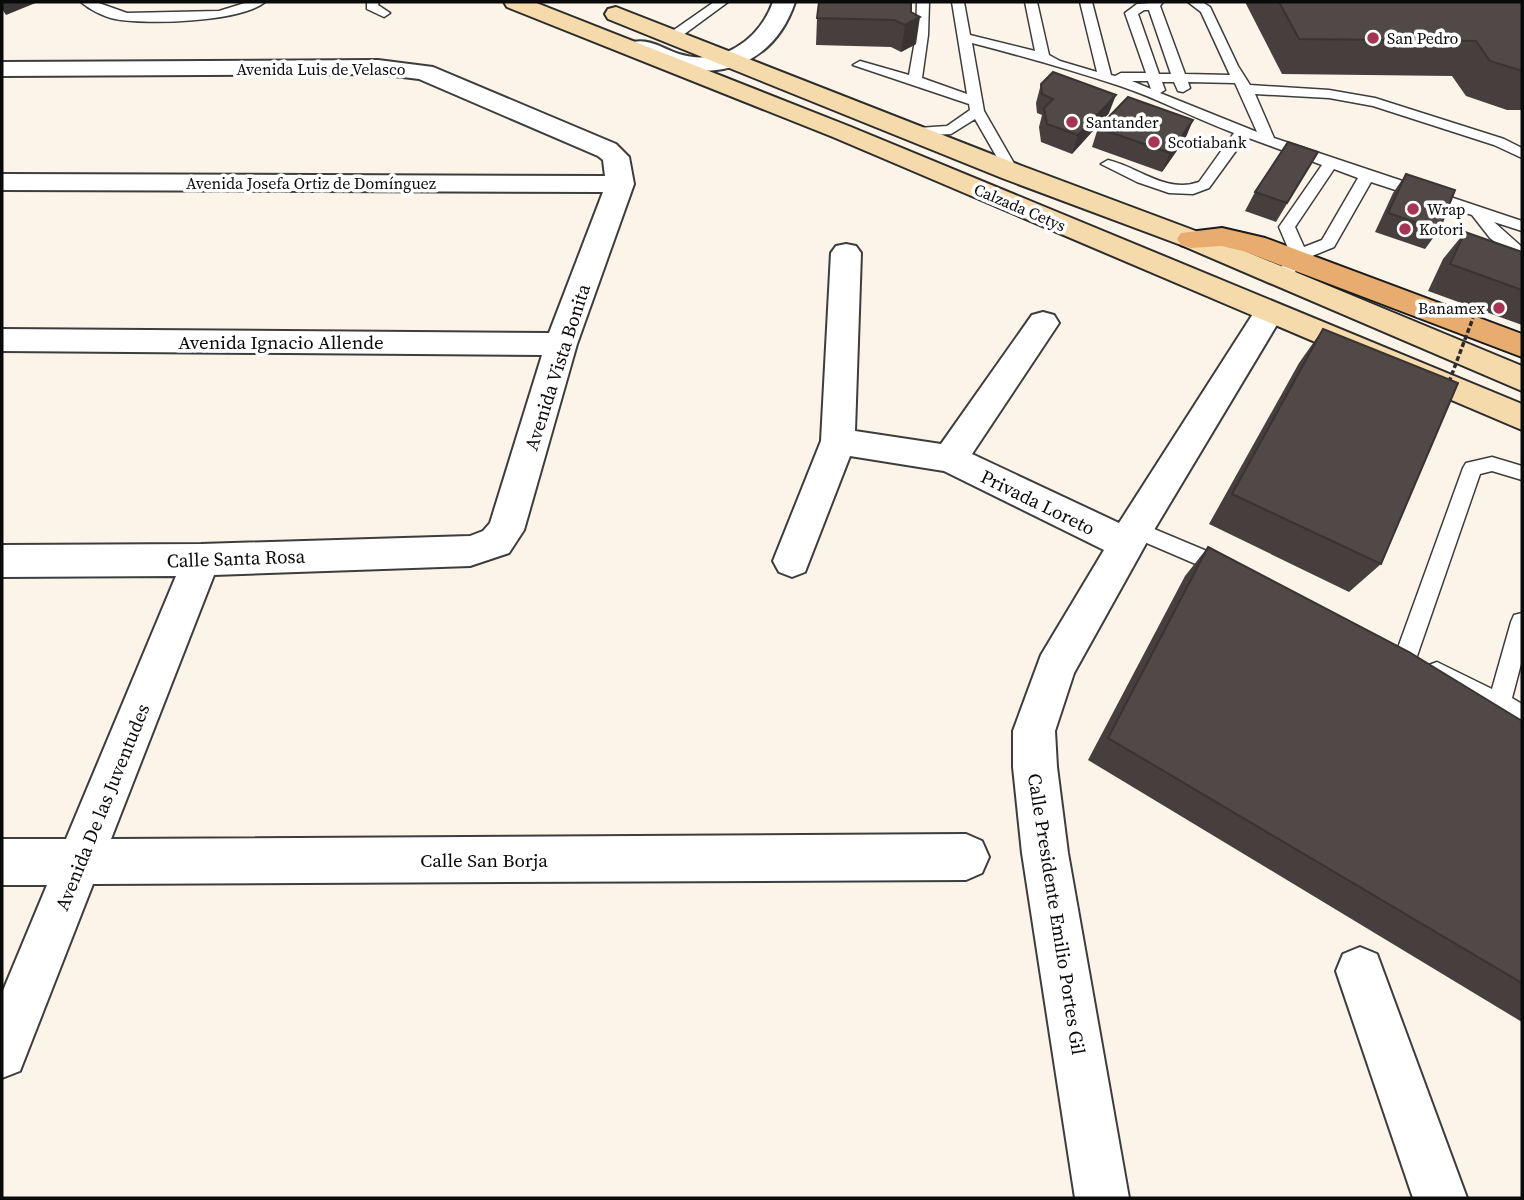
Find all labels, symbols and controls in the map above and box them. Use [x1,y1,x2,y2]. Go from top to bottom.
place label: San Pedro [1387,27,1459,49]
marker: San Pedro [1365,30,1381,46]
street label: Avenida Luis de Velasco [236,58,406,80]
place label: Santander [1086,111,1159,133]
marker: Santander [1064,114,1080,130]
place label: Scotiabank [1168,131,1247,153]
marker: Scotiabank [1146,134,1162,150]
street label: Avenida Josefa Ortiz de Domínguez [186,172,436,194]
street label: Calzada Cetys [971,178,1069,236]
place label: Wrap [1427,198,1465,220]
marker: Wrap [1405,201,1421,217]
place label: Kotori [1419,218,1464,240]
marker: Kotori [1397,221,1413,237]
street label: Avenida Vista Bonita [518,280,596,454]
place label: Banamex [1418,297,1486,319]
marker: Banamex [1491,300,1507,316]
street label: Avenida Ignacio Allende [178,329,384,355]
street label: Privada Loreto [977,463,1099,541]
street label: Calle Santa Rosa [166,543,306,573]
street label: Avenida De las Juventudes [49,700,155,914]
street label: Calle Presidente Emilio Portes Gil [1022,771,1092,1057]
street label: Calle San Borja [420,847,548,873]

